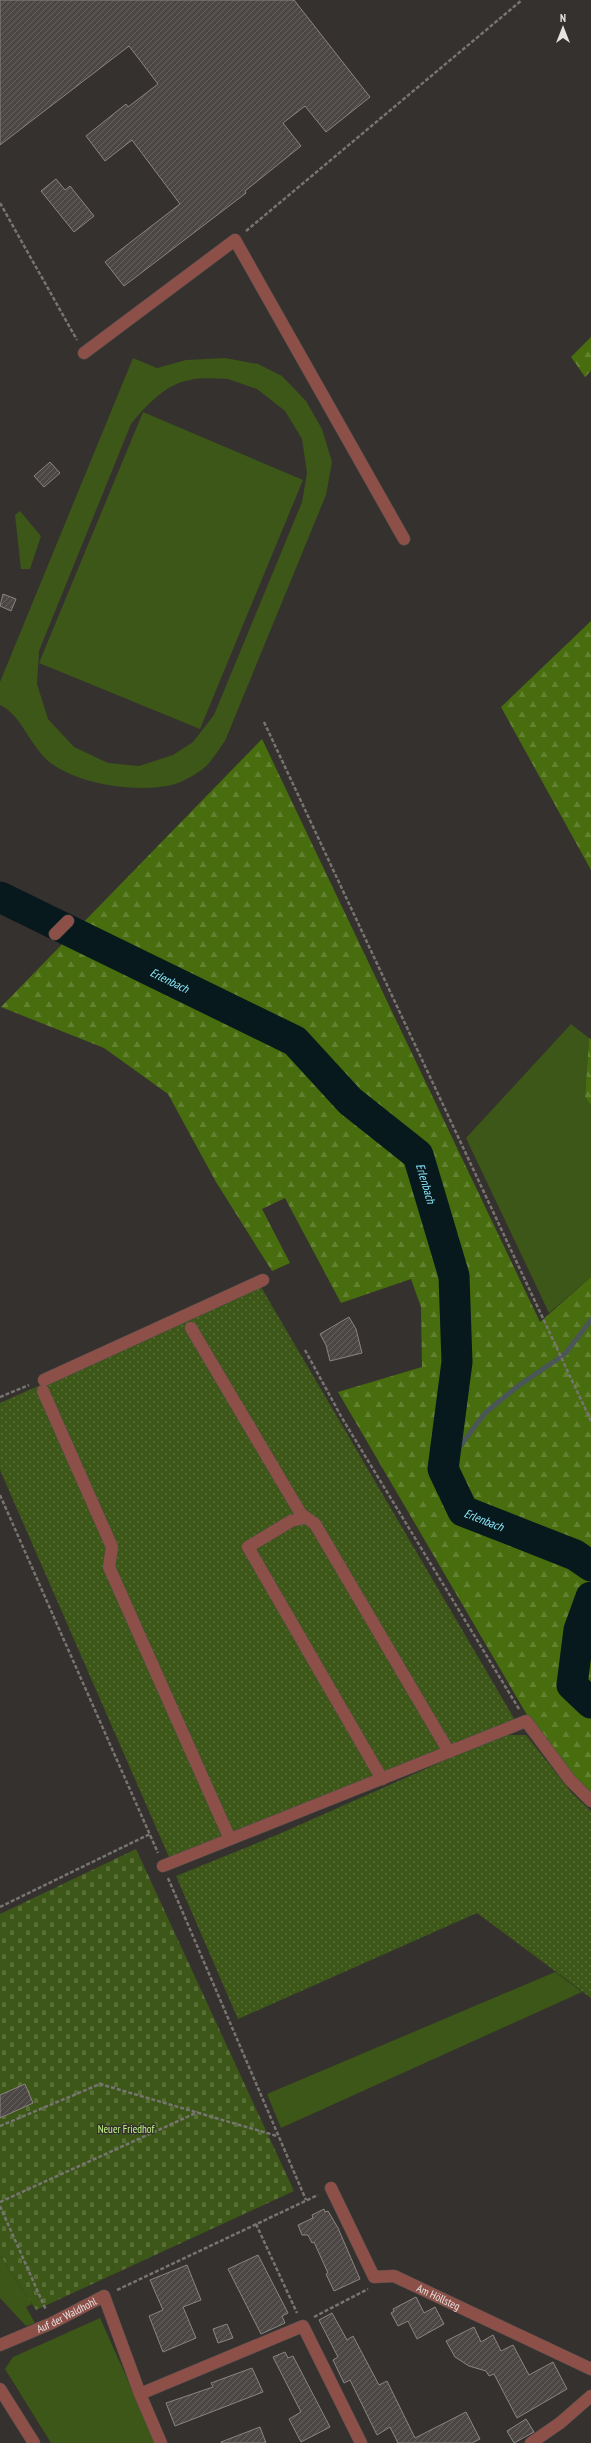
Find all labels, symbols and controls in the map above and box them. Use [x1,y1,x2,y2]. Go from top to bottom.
north arrow [543,8,583,48]
text: N [560,11,566,25]
water label: Erlenbach [148,964,192,996]
water label: Erlenbach [413,1161,440,1206]
water label: Erlenbach [462,1505,507,1534]
park label: Neuer Friedhof [98,2122,156,2136]
street label: Am Höllsteg [414,2281,463,2313]
street label: Auf der Waldhohl [34,2294,99,2336]

